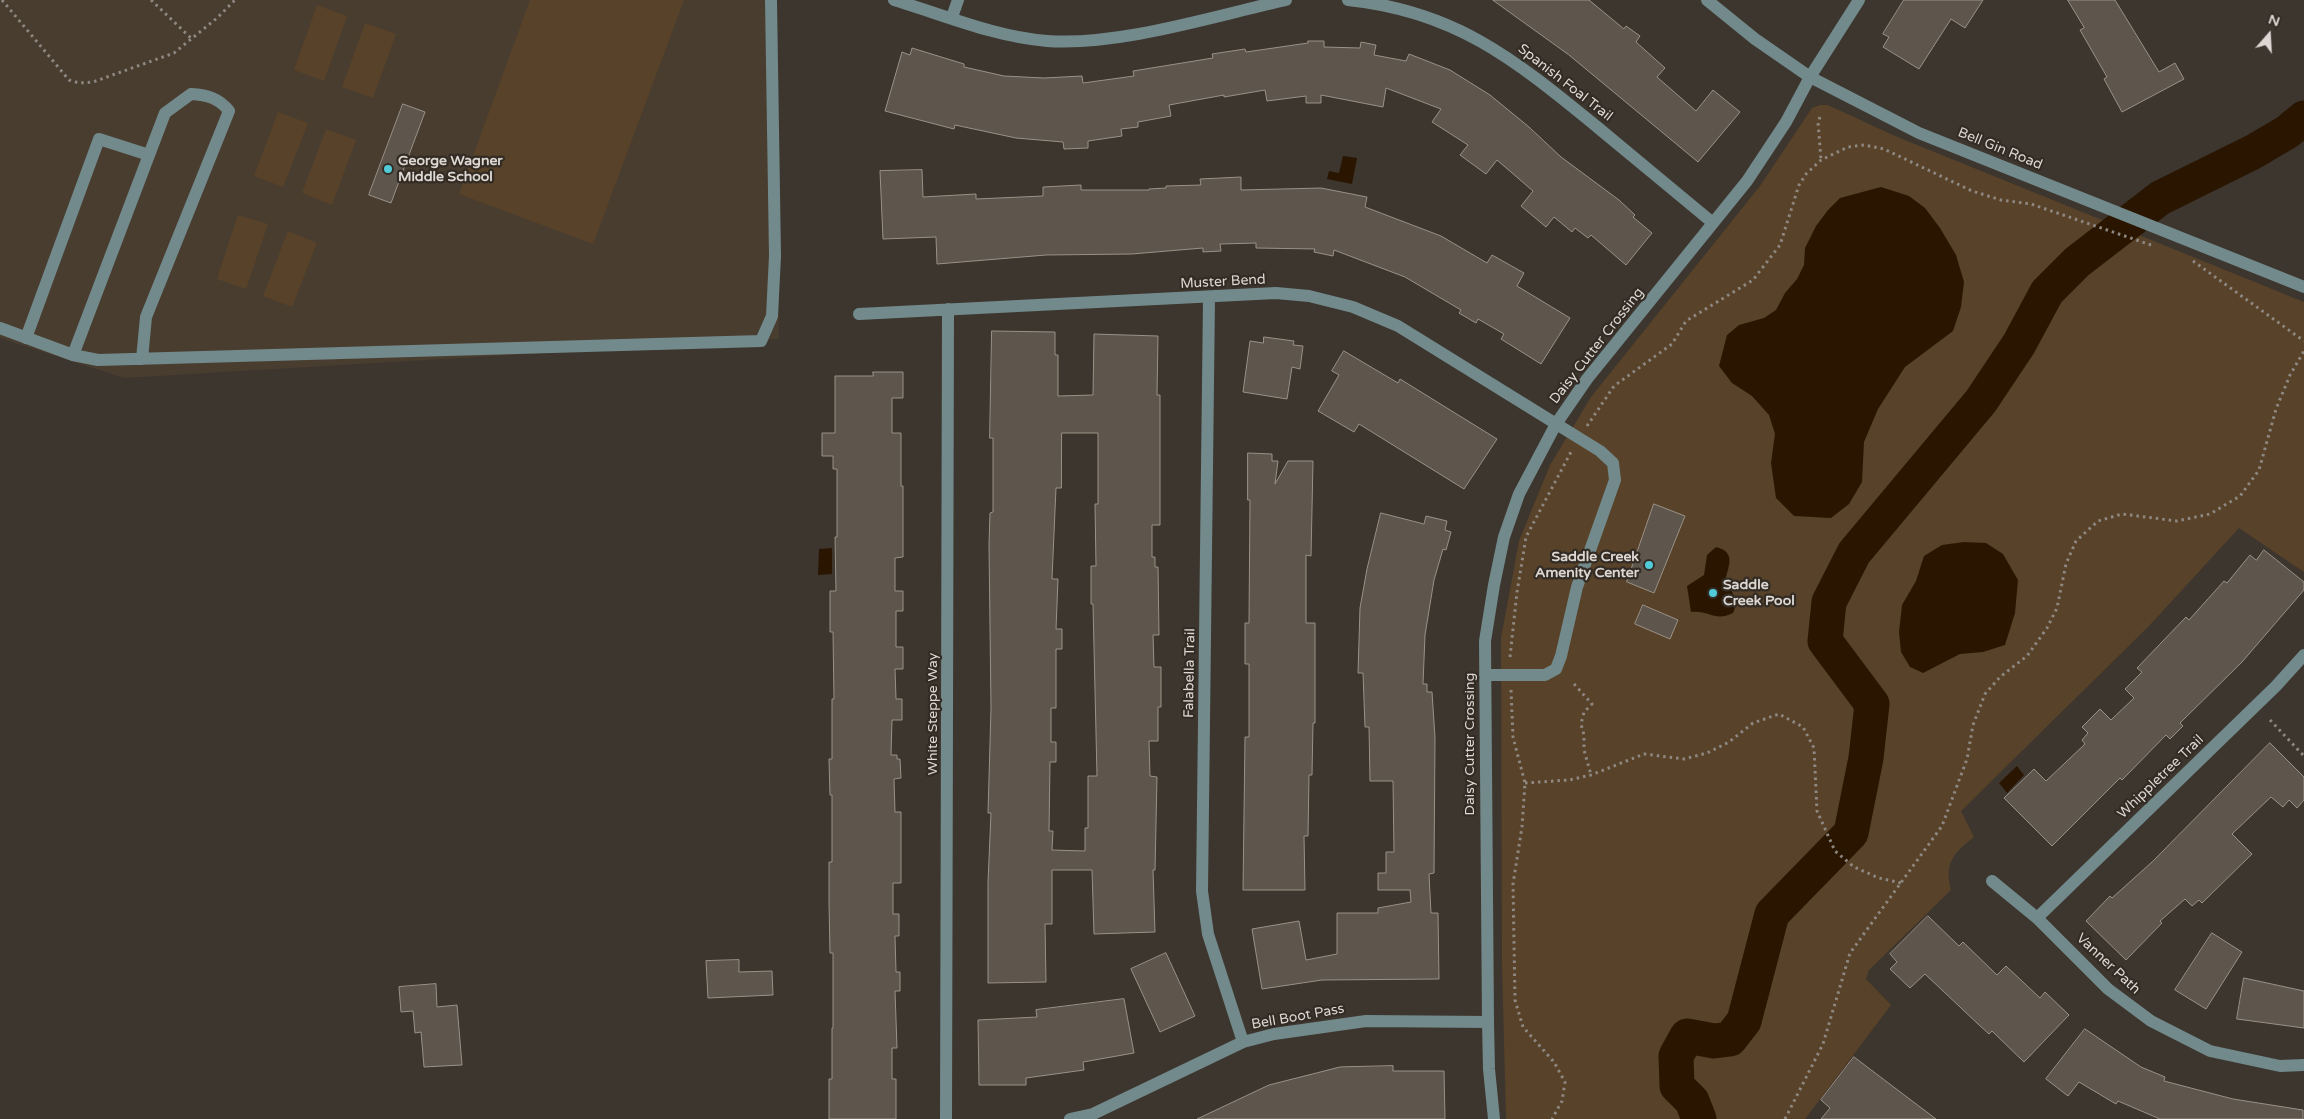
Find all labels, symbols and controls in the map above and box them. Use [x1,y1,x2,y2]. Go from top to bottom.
north arrow [2244,10,2294,60]
text: N [2266,10,2282,30]
street label: Spanish Foal Trail [1514,41,1616,125]
street label: Bell Gin Road [1955,124,2045,174]
place label: George Wagner Middle School [398,153,503,186]
marker: George Wagner Middle School [382,163,394,175]
street label: Muster Bend [1180,271,1266,293]
street label: Daisy Cutter Crossing [1546,285,1648,407]
place label: Saddle Creek Amenity Center [1535,549,1639,582]
marker: Saddle Creek Amenity Center [1643,559,1655,571]
place label: Saddle Creek Pool [1723,577,1795,610]
marker: Saddle Creek Pool [1707,587,1719,599]
street label: Falabella Trail [1181,628,1199,718]
street label: White Steppe Way [925,653,941,775]
street label: Daisy Cutter Crossing [1462,673,1478,815]
street label: Whippletree Trail [2114,732,2208,822]
street label: Vanner Path [2073,930,2143,998]
street label: Bell Boot Pass [1250,1001,1346,1033]

